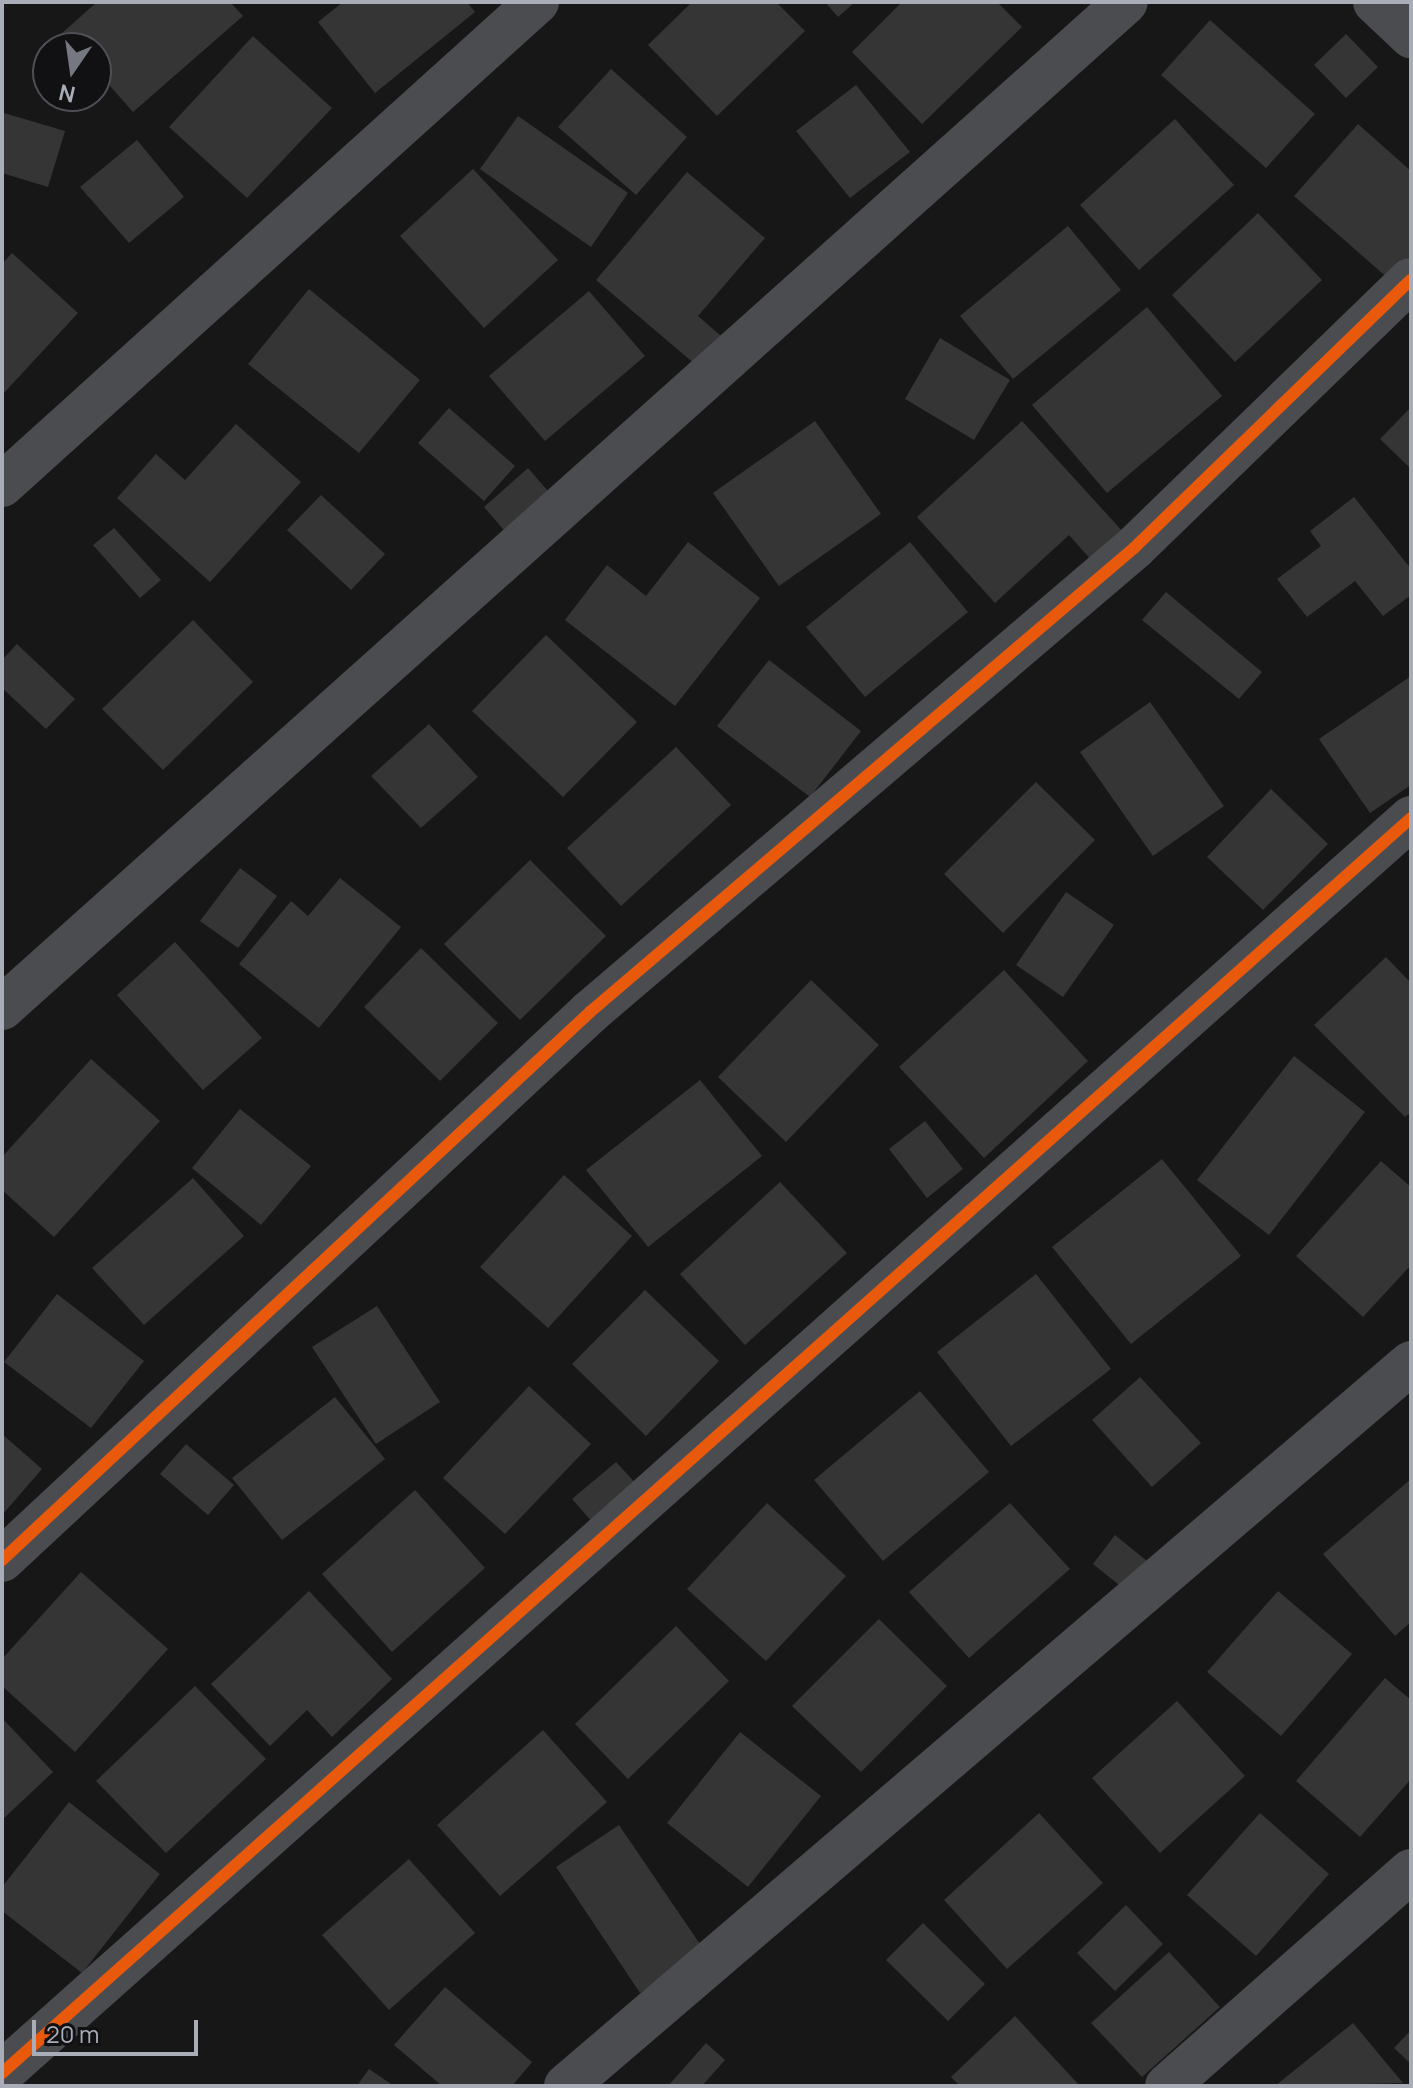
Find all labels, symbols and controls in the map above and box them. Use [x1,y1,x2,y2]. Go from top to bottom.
north arrow [32,32,112,112]
text: N [56,77,78,110]
scale bar [36,2004,202,2054]
text: 20 m [46,2017,99,2050]

